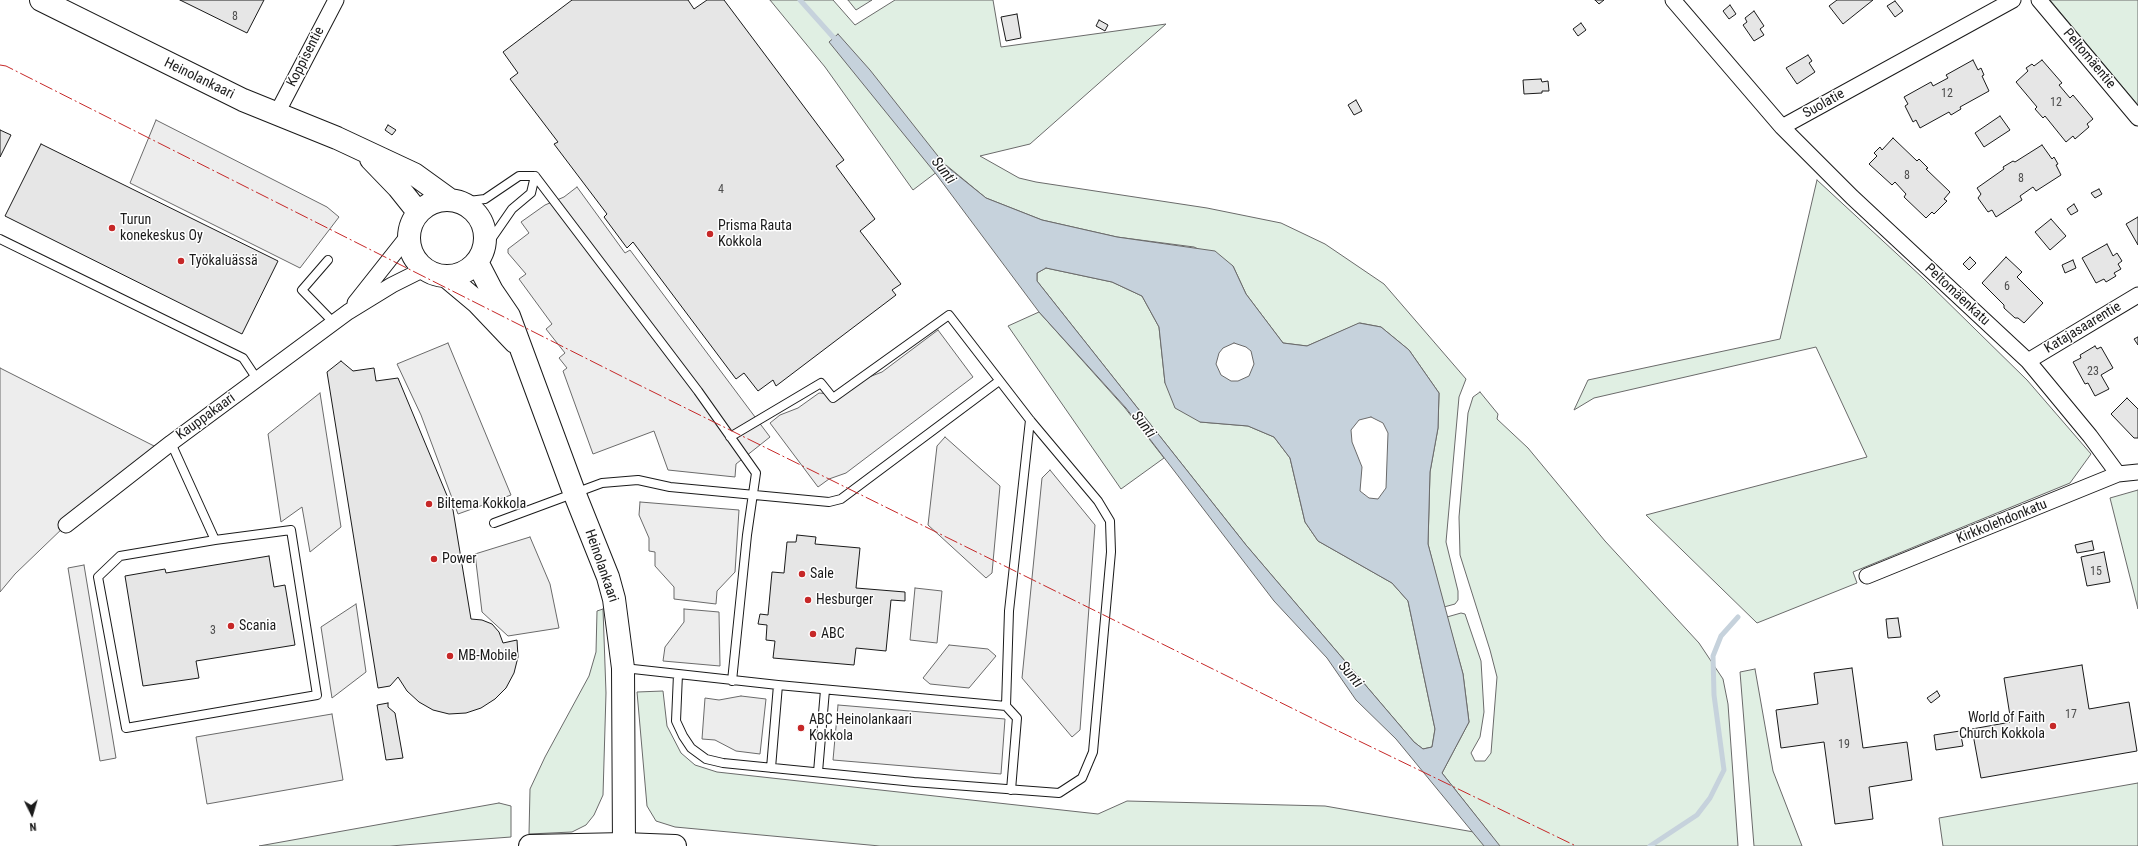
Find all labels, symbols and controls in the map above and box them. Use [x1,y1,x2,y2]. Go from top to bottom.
house number: 8 [232,10,238,24]
street label: Koppisentie [284,24,328,90]
street label: Peltomäentie [2059,26,2119,92]
street label: Heinolankaari [161,55,237,103]
street label: Suolatie [1800,86,1848,122]
house number: 12 [1941,87,1953,101]
house number: 12 [2050,96,2062,110]
water label: Sunti [927,154,959,188]
house number: 8 [1904,169,1910,183]
house number: 8 [2018,172,2024,186]
house number: 4 [718,183,724,197]
place label: Turun konekeskus Oy [120,212,203,244]
place label: Prisma Rauta Kokkola [718,218,792,250]
marker: Turun konekeskus Oy [107,223,117,233]
marker: Prisma Rauta Kokkola [705,229,715,239]
place label: Työkaluässä [189,253,258,269]
marker: Työkaluässä [176,256,186,266]
street label: Peltomäenkatu [1921,261,1993,329]
house number: 6 [2004,280,2010,294]
street label: Katajasaarentie [2042,299,2124,357]
house number: 23 [2087,365,2099,379]
street label: Kauppakaari [173,390,239,444]
water label: Sunti [1127,408,1159,442]
place label: Biltema Kokkola [437,496,526,512]
street label: Kirkkolehdonkatu [1954,496,2050,548]
marker: Biltema Kokkola [424,499,434,509]
street label: Heinolankaari [581,527,621,605]
place label: Power [442,551,477,567]
marker: Power [429,554,439,564]
house number: 15 [2090,565,2102,579]
place label: Sale [810,566,834,582]
marker: Sale [797,569,807,579]
place label: Hesburger [816,592,873,608]
marker: Hesburger [803,595,813,605]
place label: Scania [239,618,276,634]
marker: Scania [226,621,236,631]
house number: 3 [210,624,216,638]
place label: ABC [821,626,845,642]
marker: ABC [808,629,818,639]
place label: MB-Mobile [458,648,517,664]
marker: MB-Mobile [445,651,455,661]
water label: Sunti [1334,658,1366,692]
house number: 17 [2065,708,2077,722]
place label: World of Faith Church Kokkola [1959,710,2045,742]
place label: ABC Heinolankaari Kokkola [809,712,912,744]
marker: World of Faith Church Kokkola [2048,721,2058,731]
marker: ABC Heinolankaari Kokkola [796,723,806,733]
house number: 19 [1838,738,1850,752]
north arrow [12,794,52,834]
text: N [29,820,37,833]

